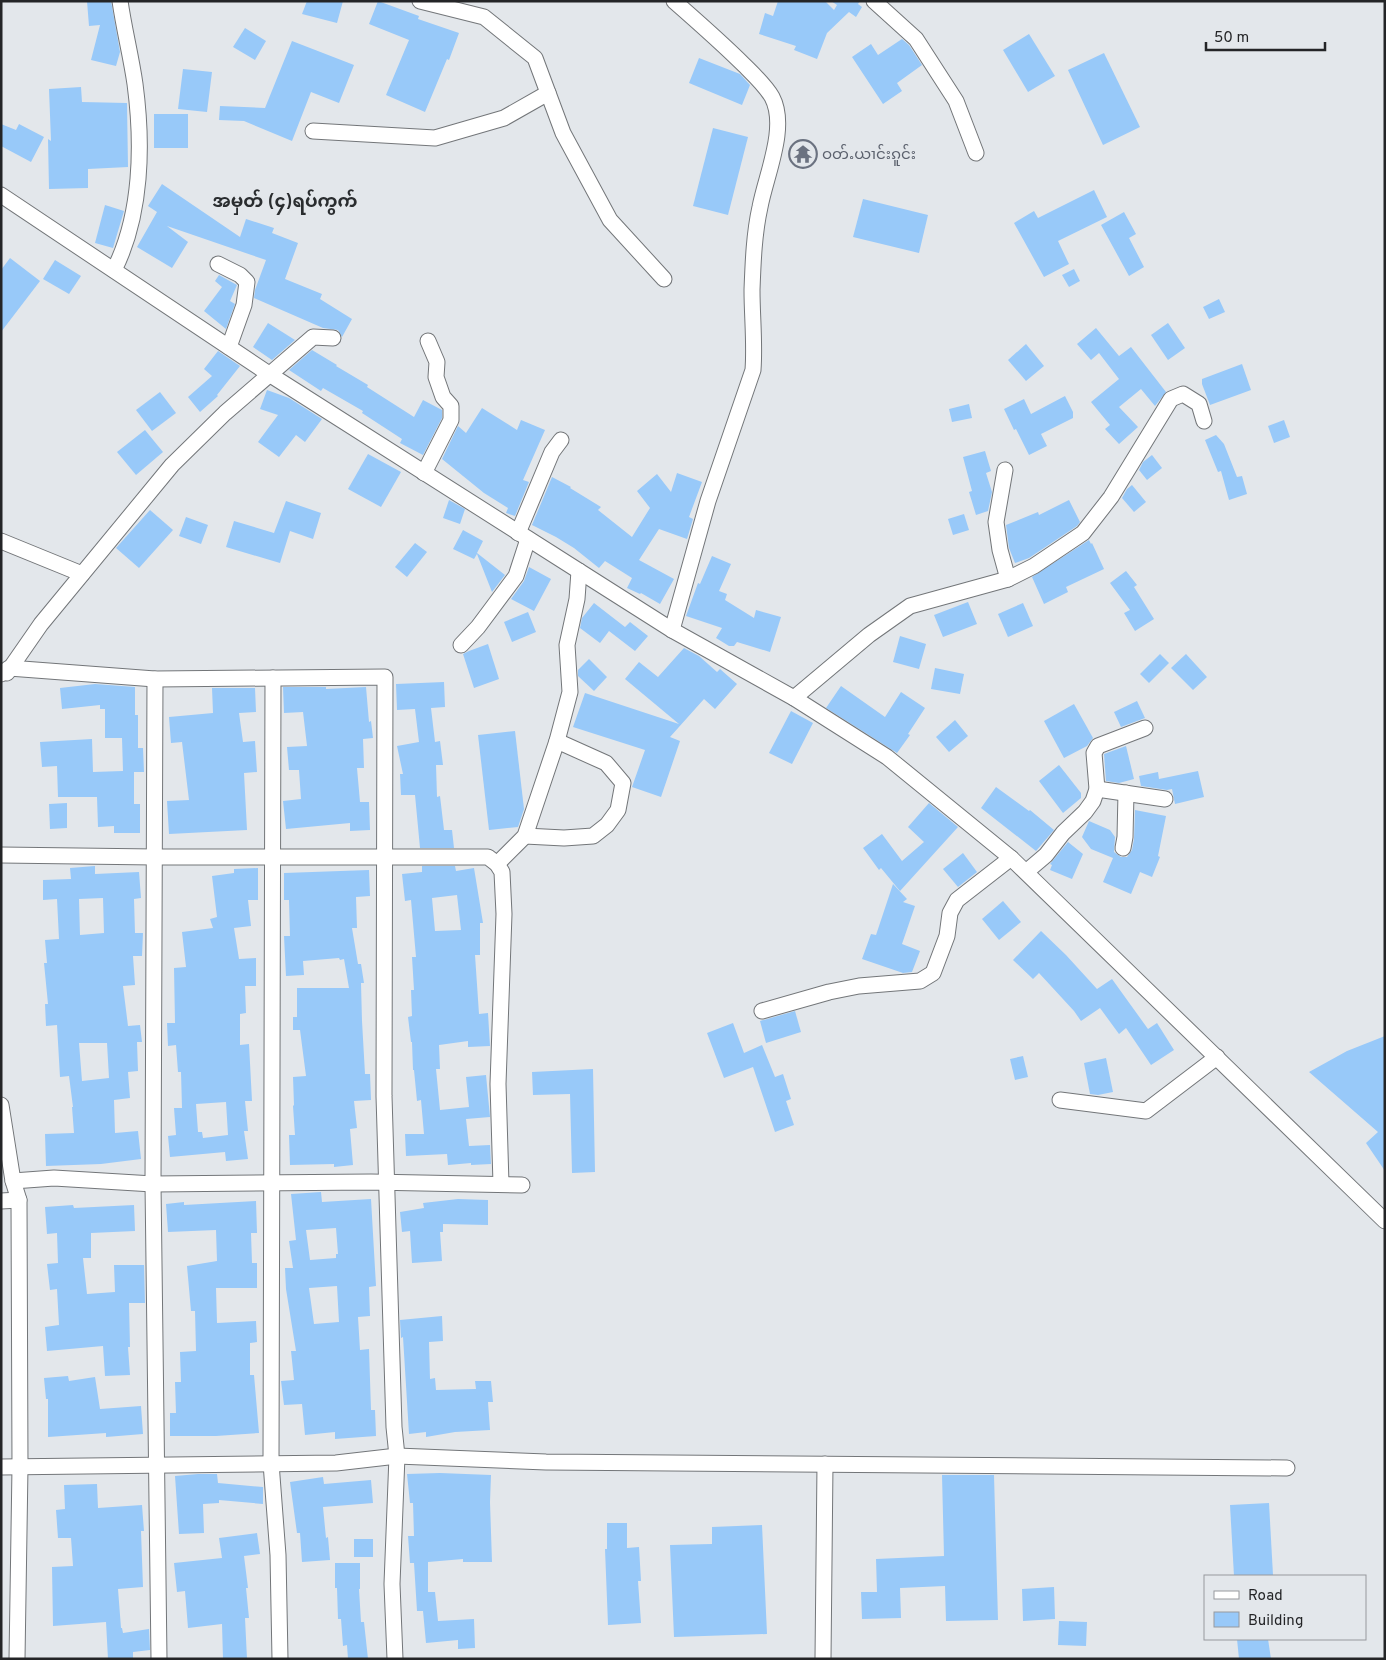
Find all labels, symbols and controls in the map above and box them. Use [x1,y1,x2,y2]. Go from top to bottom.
scale bar [1206,20,1325,52]
text: 50 m [1214,29,1249,48]
temple icon: ဝတ်ႉယၢင်းၵူင်း [788,139,818,169]
place label: ဝတ်ႉယၢင်းၵူင်း [822,144,916,166]
district label: အမှတ် (၄)ရပ်ကွက် [212,189,358,215]
legend [1204,1575,1366,1640]
text: Road [1248,1587,1283,1606]
text: Building [1248,1612,1303,1631]

